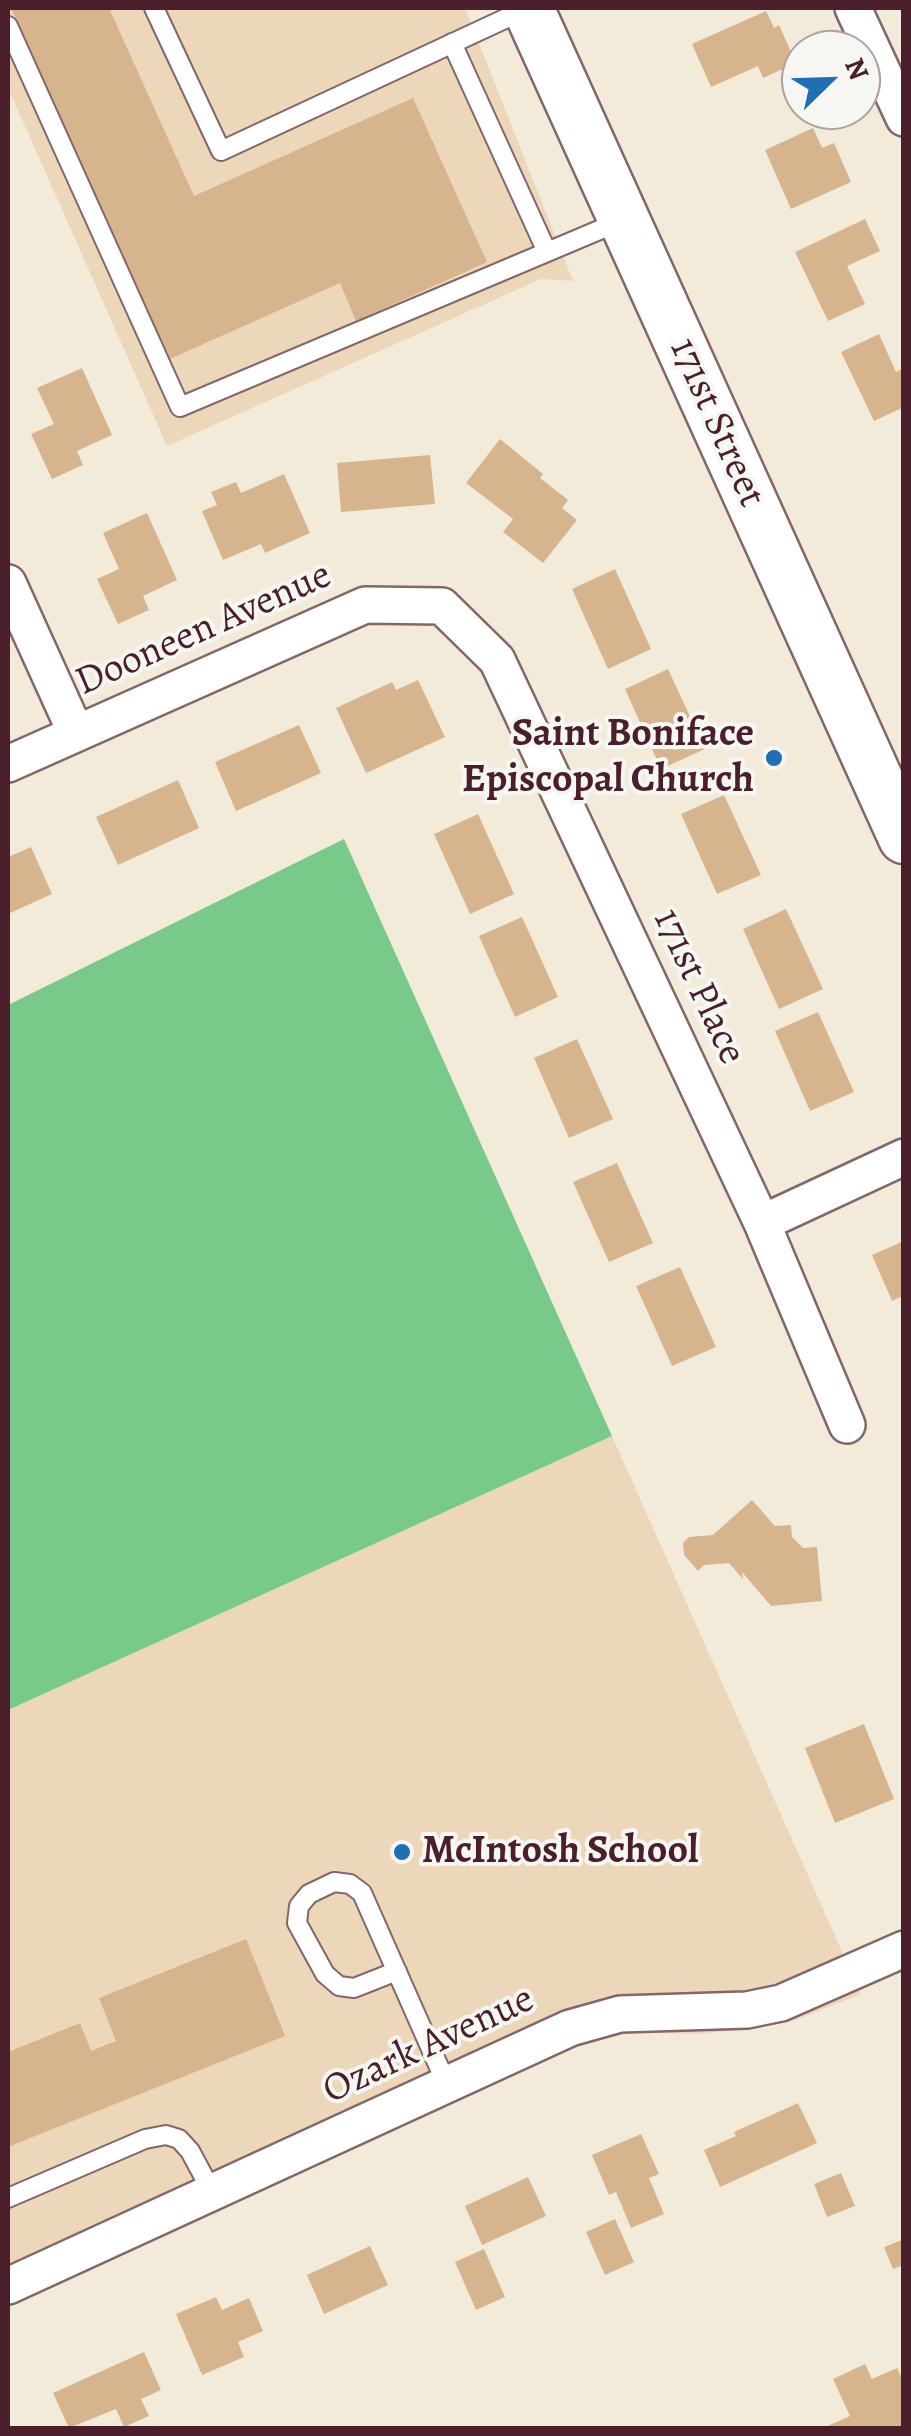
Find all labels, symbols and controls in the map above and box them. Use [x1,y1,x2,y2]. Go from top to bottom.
north arrow [781,30,881,130]
text: N [835,52,878,86]
street label: 171st Street [658,331,774,515]
street label: Dooneen Avenue [69,552,339,708]
place label: Saint Boniface Episcopal Church [462,711,754,805]
marker: Saint Boniface Episcopal Church [763,747,785,769]
street label: 171st Place [641,902,755,1072]
place label: McIntosh School [422,1828,699,1876]
marker: McIntosh School [391,1841,413,1863]
street label: Ozark Avenue [316,1976,542,2116]

